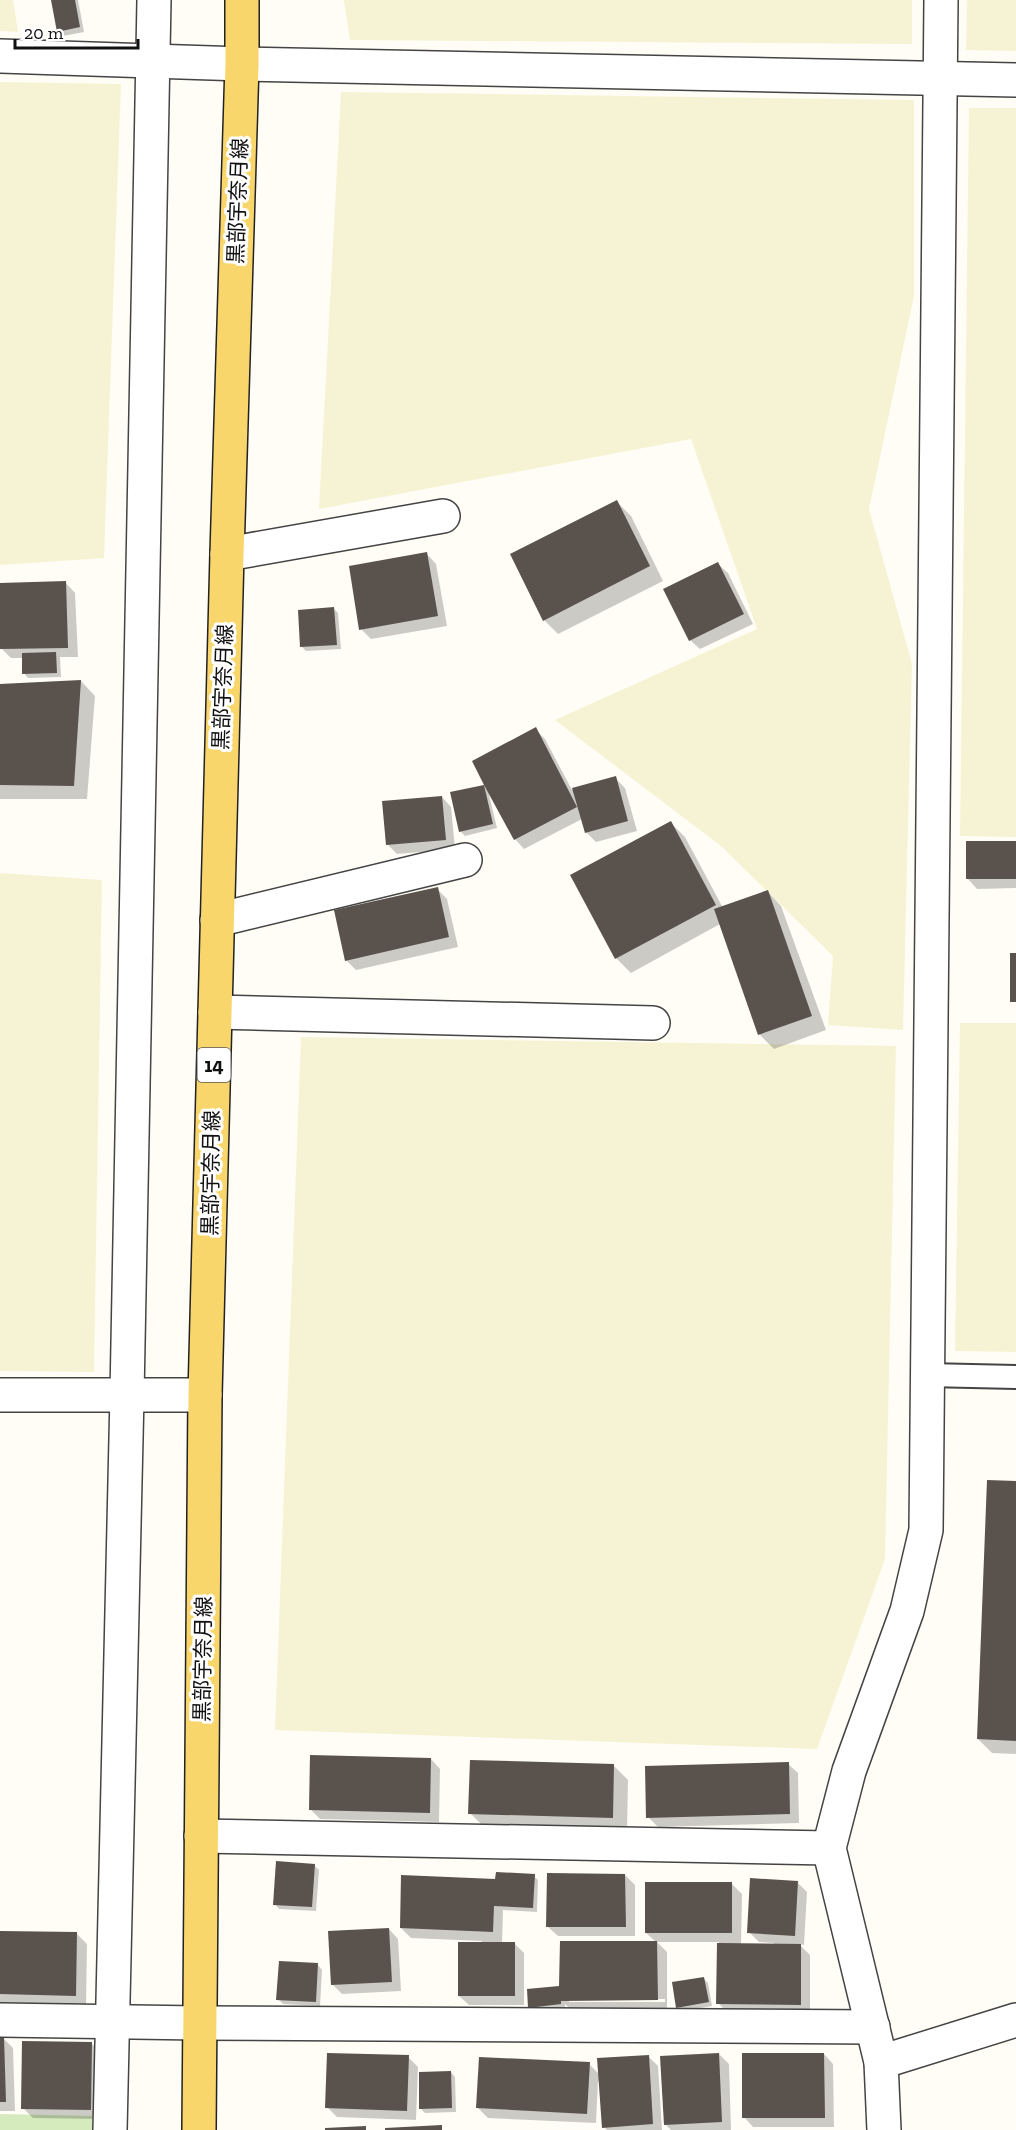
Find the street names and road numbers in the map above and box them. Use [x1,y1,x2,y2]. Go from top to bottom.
street label: 黒部宇奈月線 [223,138,252,264]
street label: 黒部宇奈月線 [208,624,237,750]
road number: 14 [198,1048,230,1082]
street label: 黒部宇奈月線 [197,1110,224,1236]
street label: 黒部宇奈月線 [189,1596,216,1722]

